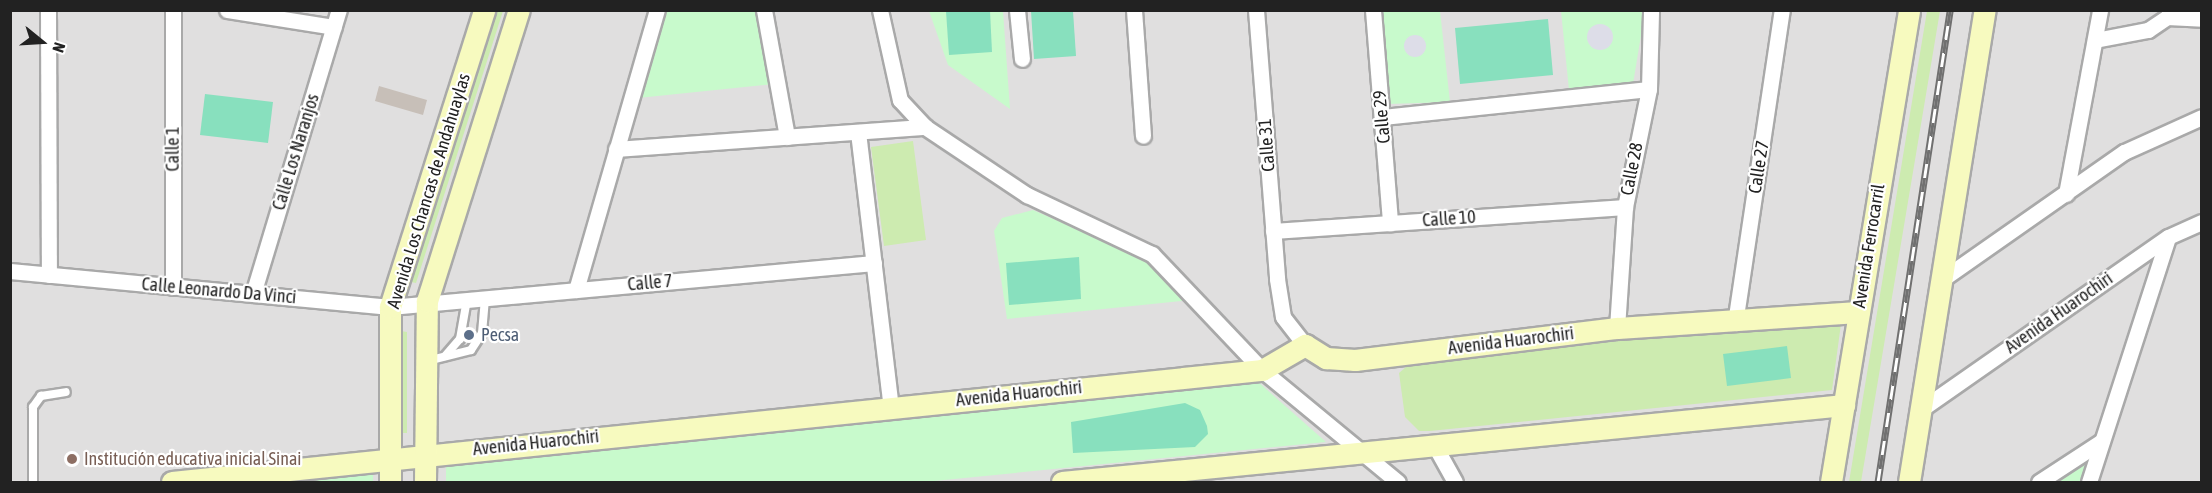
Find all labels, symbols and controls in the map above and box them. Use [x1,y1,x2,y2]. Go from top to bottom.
north arrow [12,12,72,72]
text: N [49,40,69,55]
street label: Avenida Los Chancas de Andahuaylas [383,71,475,311]
street label: Calle 29 [1369,89,1395,145]
street label: Calle Los Naranjos [268,91,324,213]
street label: Calle 31 [1254,118,1280,172]
street label: Calle 1 [162,127,184,171]
street label: Calle 27 [1744,139,1774,195]
street label: Calle 28 [1616,141,1648,197]
street label: Avenida Ferrocarril [1849,182,1889,310]
street label: Calle 10 [1422,206,1476,232]
street label: Avenida Huarochiri [2001,268,2117,358]
street label: Calle 7 [627,270,673,296]
street label: Calle Leonardo Da Vinci [141,273,297,309]
street label: Avenida Huarochiri [1447,323,1575,359]
place label: Pecsa [481,324,519,346]
marker: Pecsa [462,328,476,342]
street label: Avenida Huarochiri [955,377,1083,411]
street label: Avenida Huarochiri [472,426,600,460]
place label: Institución educativa inicial Sinai [84,448,301,470]
marker: Institución educativa inicial Sinai [65,452,79,466]

